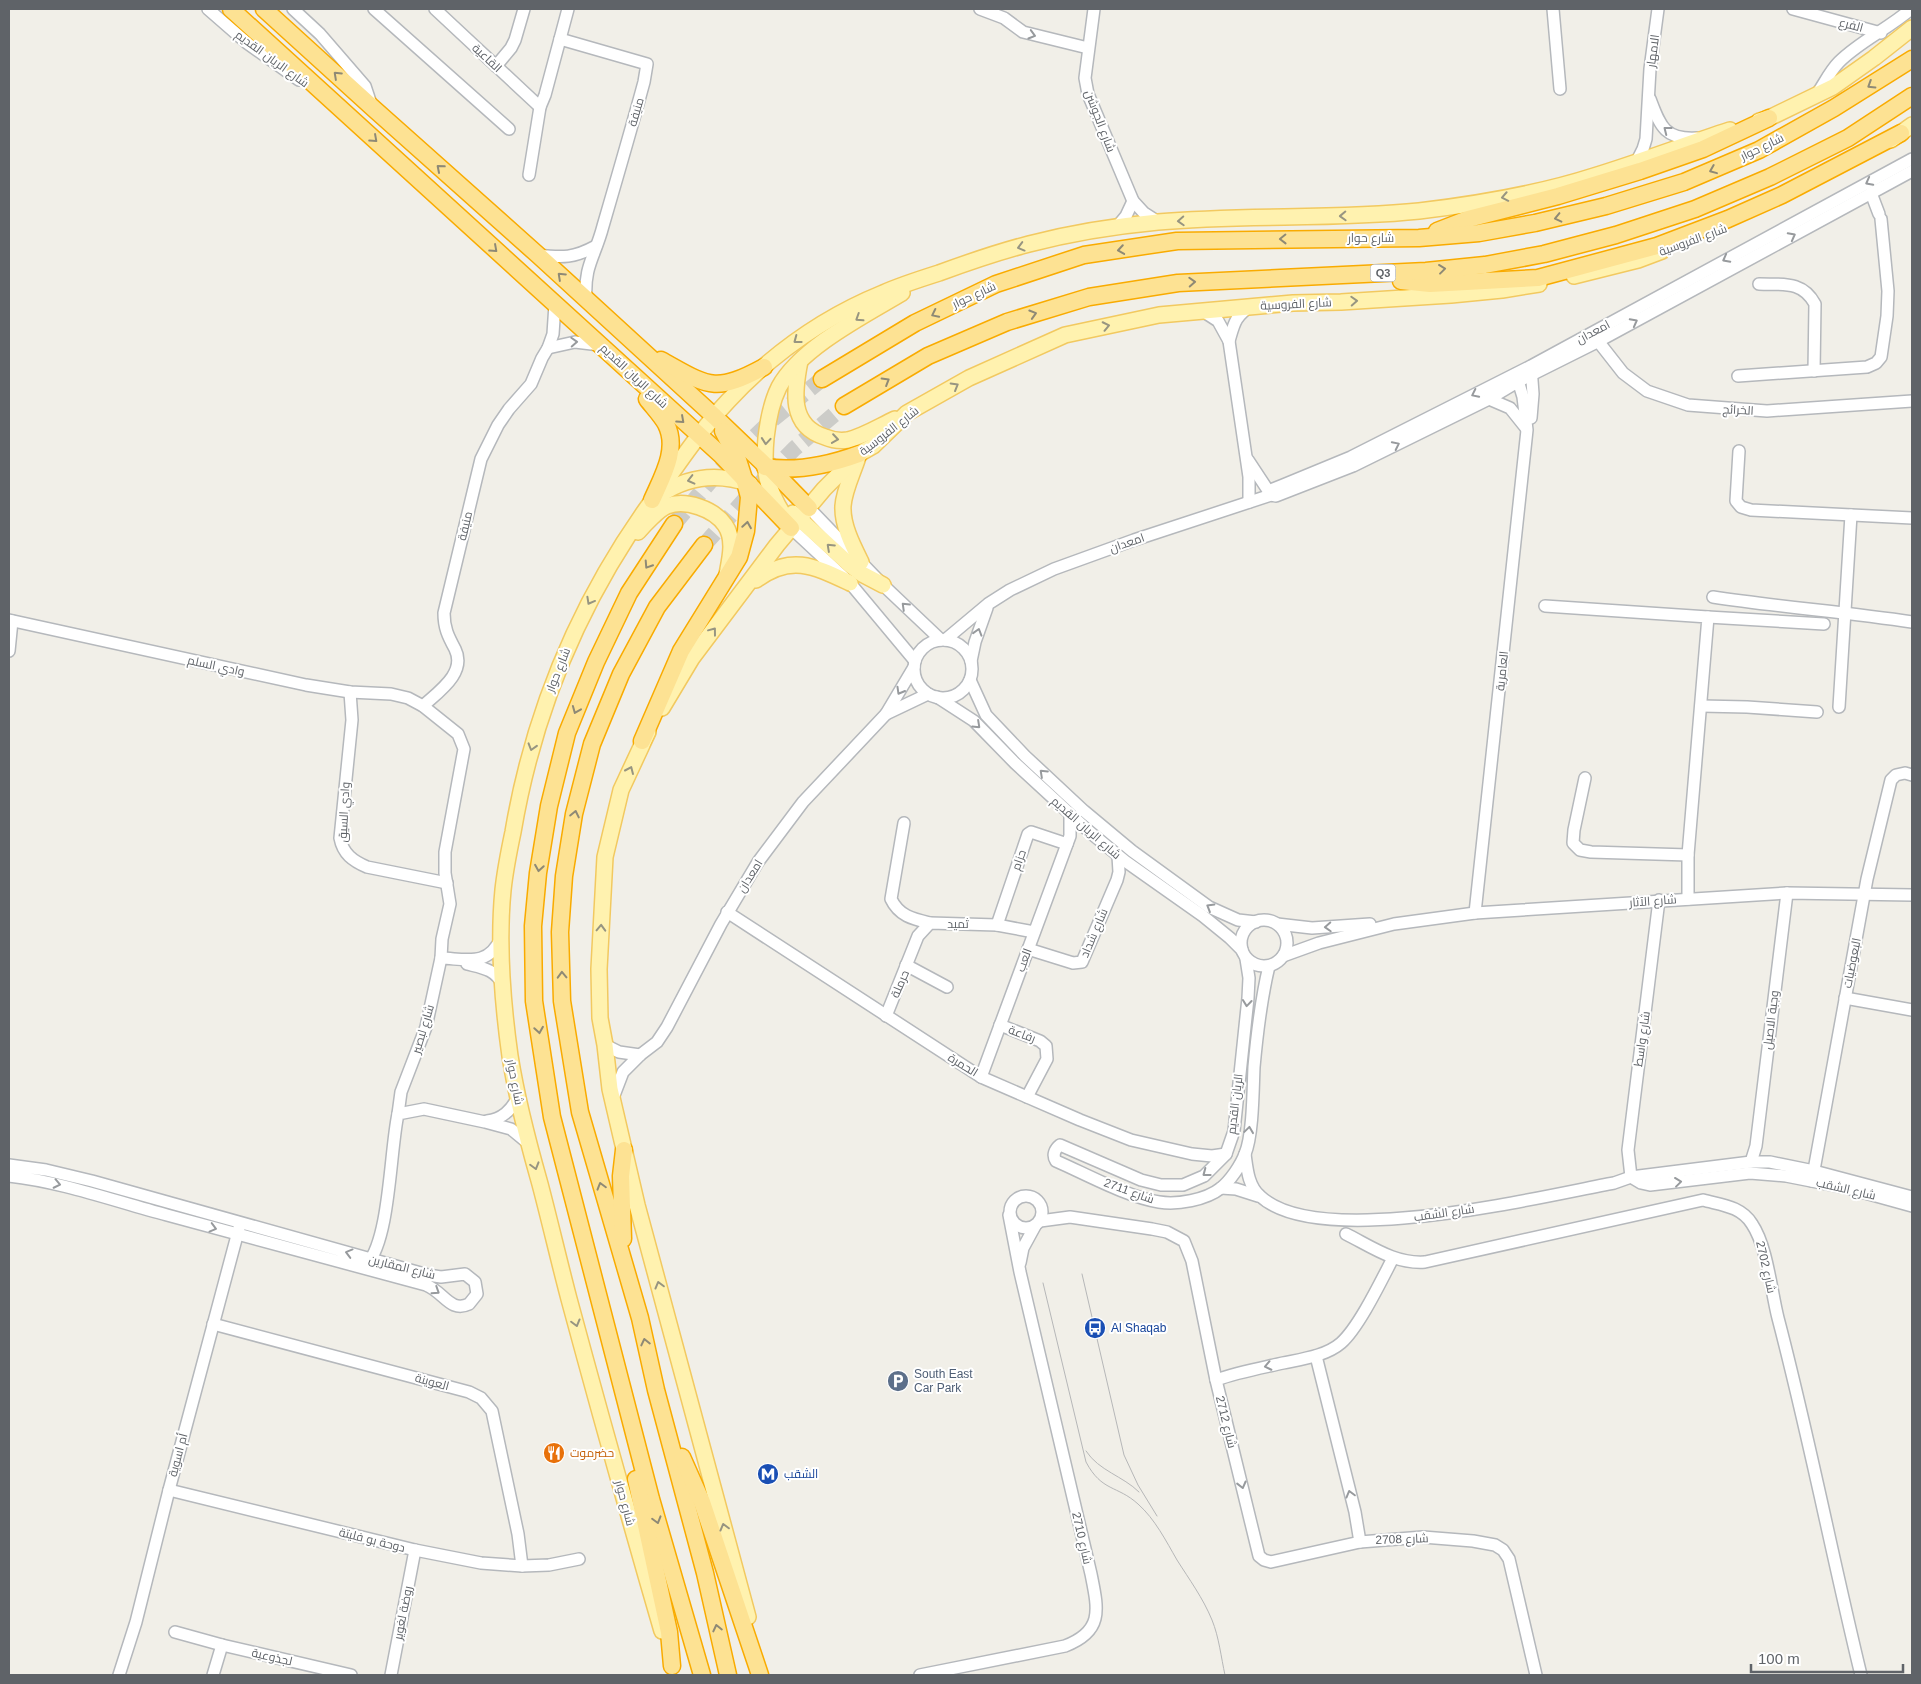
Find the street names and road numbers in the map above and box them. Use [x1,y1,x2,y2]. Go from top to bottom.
street label: الفرع [1837,15,1865,36]
street label: شارع الريان القديم [232,28,312,91]
street label: الامهار [1644,34,1662,69]
street label: القاعية [469,41,505,75]
street label: شارع الجوشن [1081,88,1118,154]
street label: منيفة [625,96,647,128]
street label: شارع حوار [1737,130,1786,165]
street label: شارع الفروسية [1657,221,1729,260]
street label: شارع حوار [1347,231,1394,246]
road number: Q3 [1370,264,1396,282]
street label: شارع حوار [949,279,999,313]
street label: شارع الفروسية [1260,295,1332,314]
street label: امعدان [1574,317,1612,347]
street label: شارع الريان القديم [597,341,671,412]
street label: الخرائج [1722,402,1754,419]
street label: شارع الفروسية [857,403,922,459]
street label: منيفة [455,510,475,542]
street label: امعدان [1108,530,1146,556]
street label: شارع حوار [542,646,574,696]
street label: العامرية [1493,650,1511,692]
street label: وادي السلم [186,653,246,682]
street label: وادي السيق [335,781,356,843]
street label: شارع الريان القديم [1048,794,1124,863]
street label: حزام [1009,848,1030,873]
street label: امعدان [734,857,766,895]
street label: شارع الآثار [1628,892,1677,911]
street label: شارع شداد [1077,906,1112,960]
street label: ثميد [947,917,969,931]
street label: البعوضيات [1840,937,1864,989]
street label: العب [1013,946,1035,974]
street label: حرملة [888,968,912,1000]
street label: وجبة الاصيل [1760,990,1782,1050]
street label: شارع لبصير [409,1003,438,1057]
street label: شارع واسط [1631,1010,1654,1068]
street label: رفاعة [1006,1022,1038,1046]
street label: الحمرة [946,1050,980,1080]
street label: شارع حوار [503,1057,526,1106]
street label: الريان القديم [1224,1073,1247,1135]
street label: شارع 2711 [1102,1175,1156,1208]
street label: شارع الشقب [1815,1175,1877,1204]
street label: شارع الشقب [1413,1202,1475,1225]
street label: شارع 2702 [1752,1239,1779,1295]
street label: شارع المقارين [367,1252,437,1283]
street label: العوينة [413,1371,451,1393]
street label: شارع 2712 [1212,1394,1239,1450]
street label: أم اسوية [165,1432,191,1478]
street label: شارع حوار [611,1478,638,1528]
street label: شارع 2710 [1068,1510,1095,1566]
street label: دوحة بو فليتة [337,1525,407,1555]
street label: شارع 2708 [1375,1531,1429,1548]
street label: روضة لغوير [391,1585,415,1642]
street label: لجذوعية [250,1646,294,1668]

